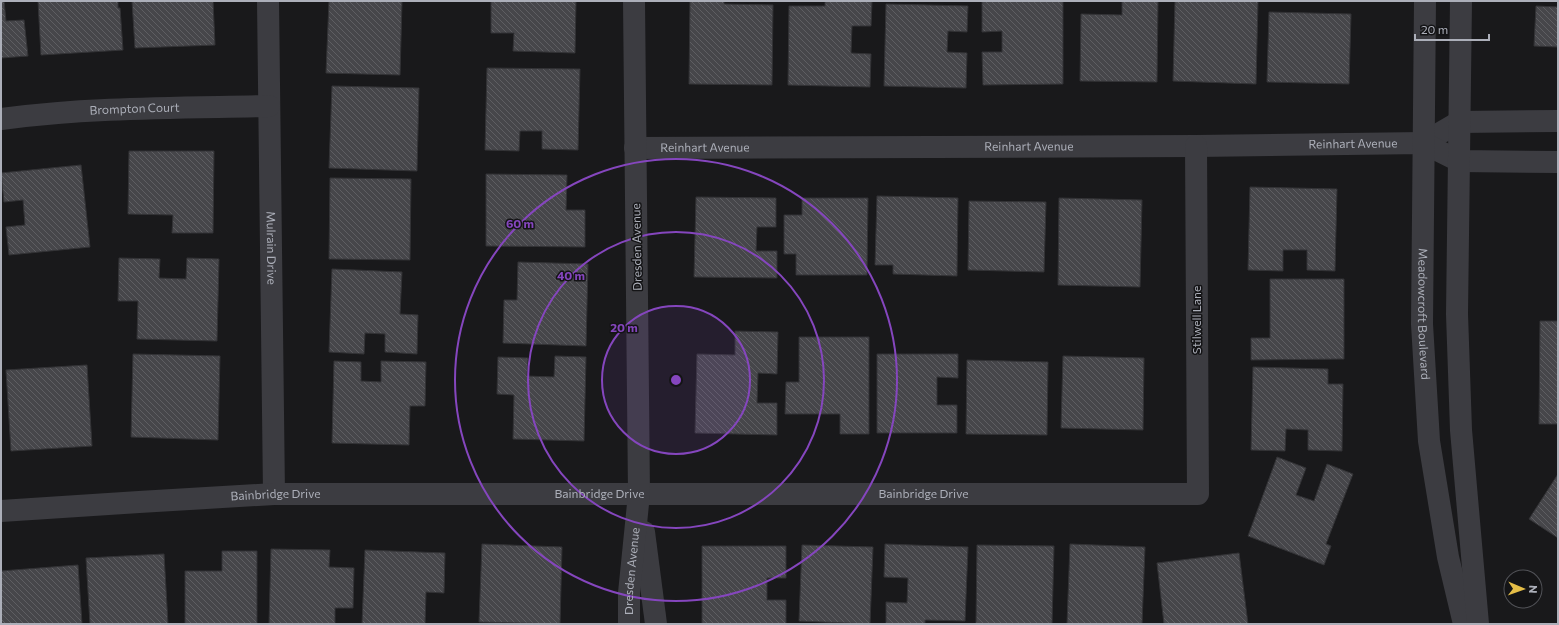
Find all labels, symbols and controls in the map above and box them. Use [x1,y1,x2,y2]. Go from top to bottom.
scale bar [1415,16,1489,42]
text: 20 m [1421,22,1448,36]
street label: Brompton Court [89,100,180,117]
street label: Reinhart Avenue [1308,135,1398,151]
street label: Reinhart Avenue [984,138,1074,153]
street label: Reinhart Avenue [660,140,750,154]
street label: Dresden Avenue [628,203,644,291]
street label: Mulrain Drive [265,211,279,285]
text: 60 m [506,216,534,230]
street label: Meadowcroft Boulevard [1416,248,1433,380]
text: 40 m [557,268,585,282]
street label: Stilwell Lane [1189,286,1203,354]
text: 20 m [610,320,638,334]
centre of rings [669,373,683,387]
street label: Bainbridge Drive [230,486,320,503]
street label: Bainbridge Drive [554,486,644,500]
street label: Bainbridge Drive [878,486,968,500]
street label: Dresden Avenue [621,527,642,615]
north arrow [1503,569,1543,609]
text: N [1527,585,1540,594]

